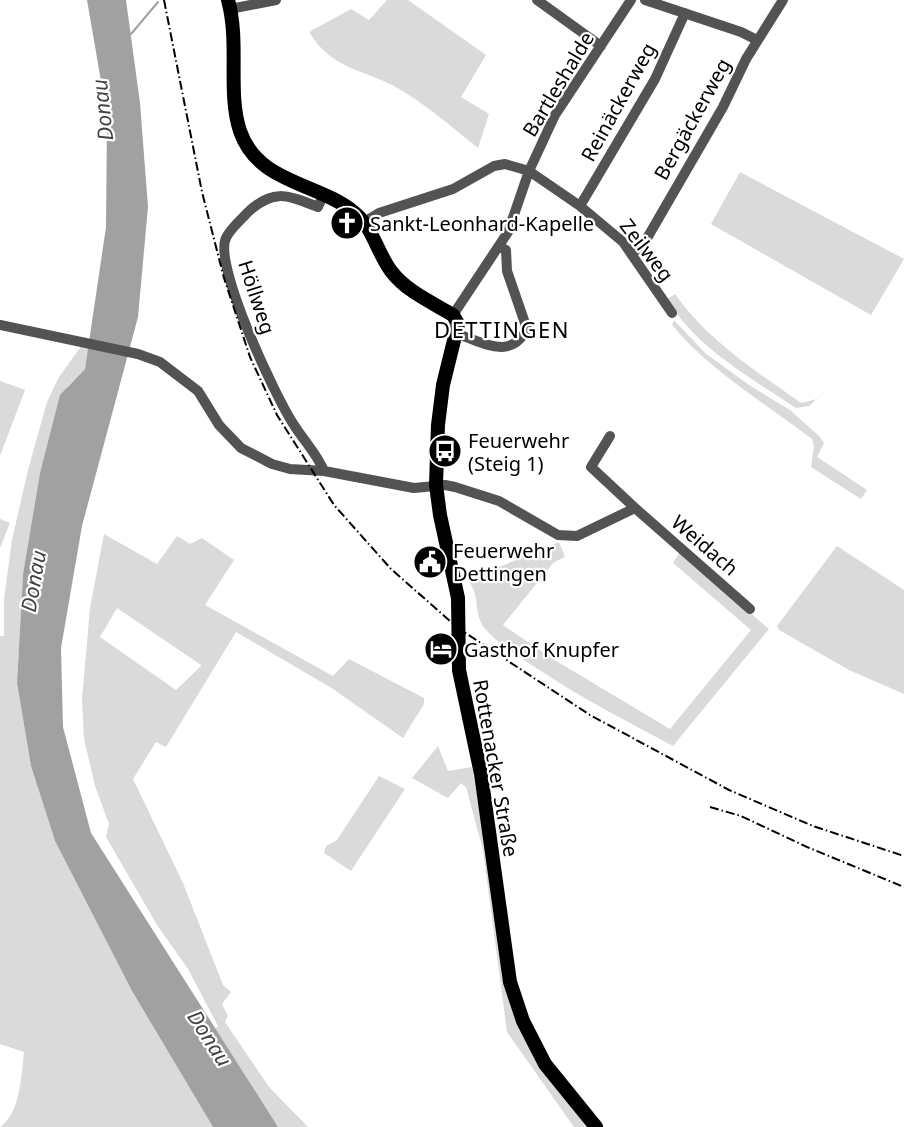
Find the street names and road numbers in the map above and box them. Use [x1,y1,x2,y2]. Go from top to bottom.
street label: Bartleshalde [516,26,600,142]
street label: Reinäckerweg [574,38,662,166]
street label: Bergäckerweg [647,53,737,185]
street label: Zeilweg [614,213,680,287]
street label: Höllweg [232,256,282,338]
street label: Weidach [666,509,744,581]
street label: Rottenacker Straße [467,677,525,859]

